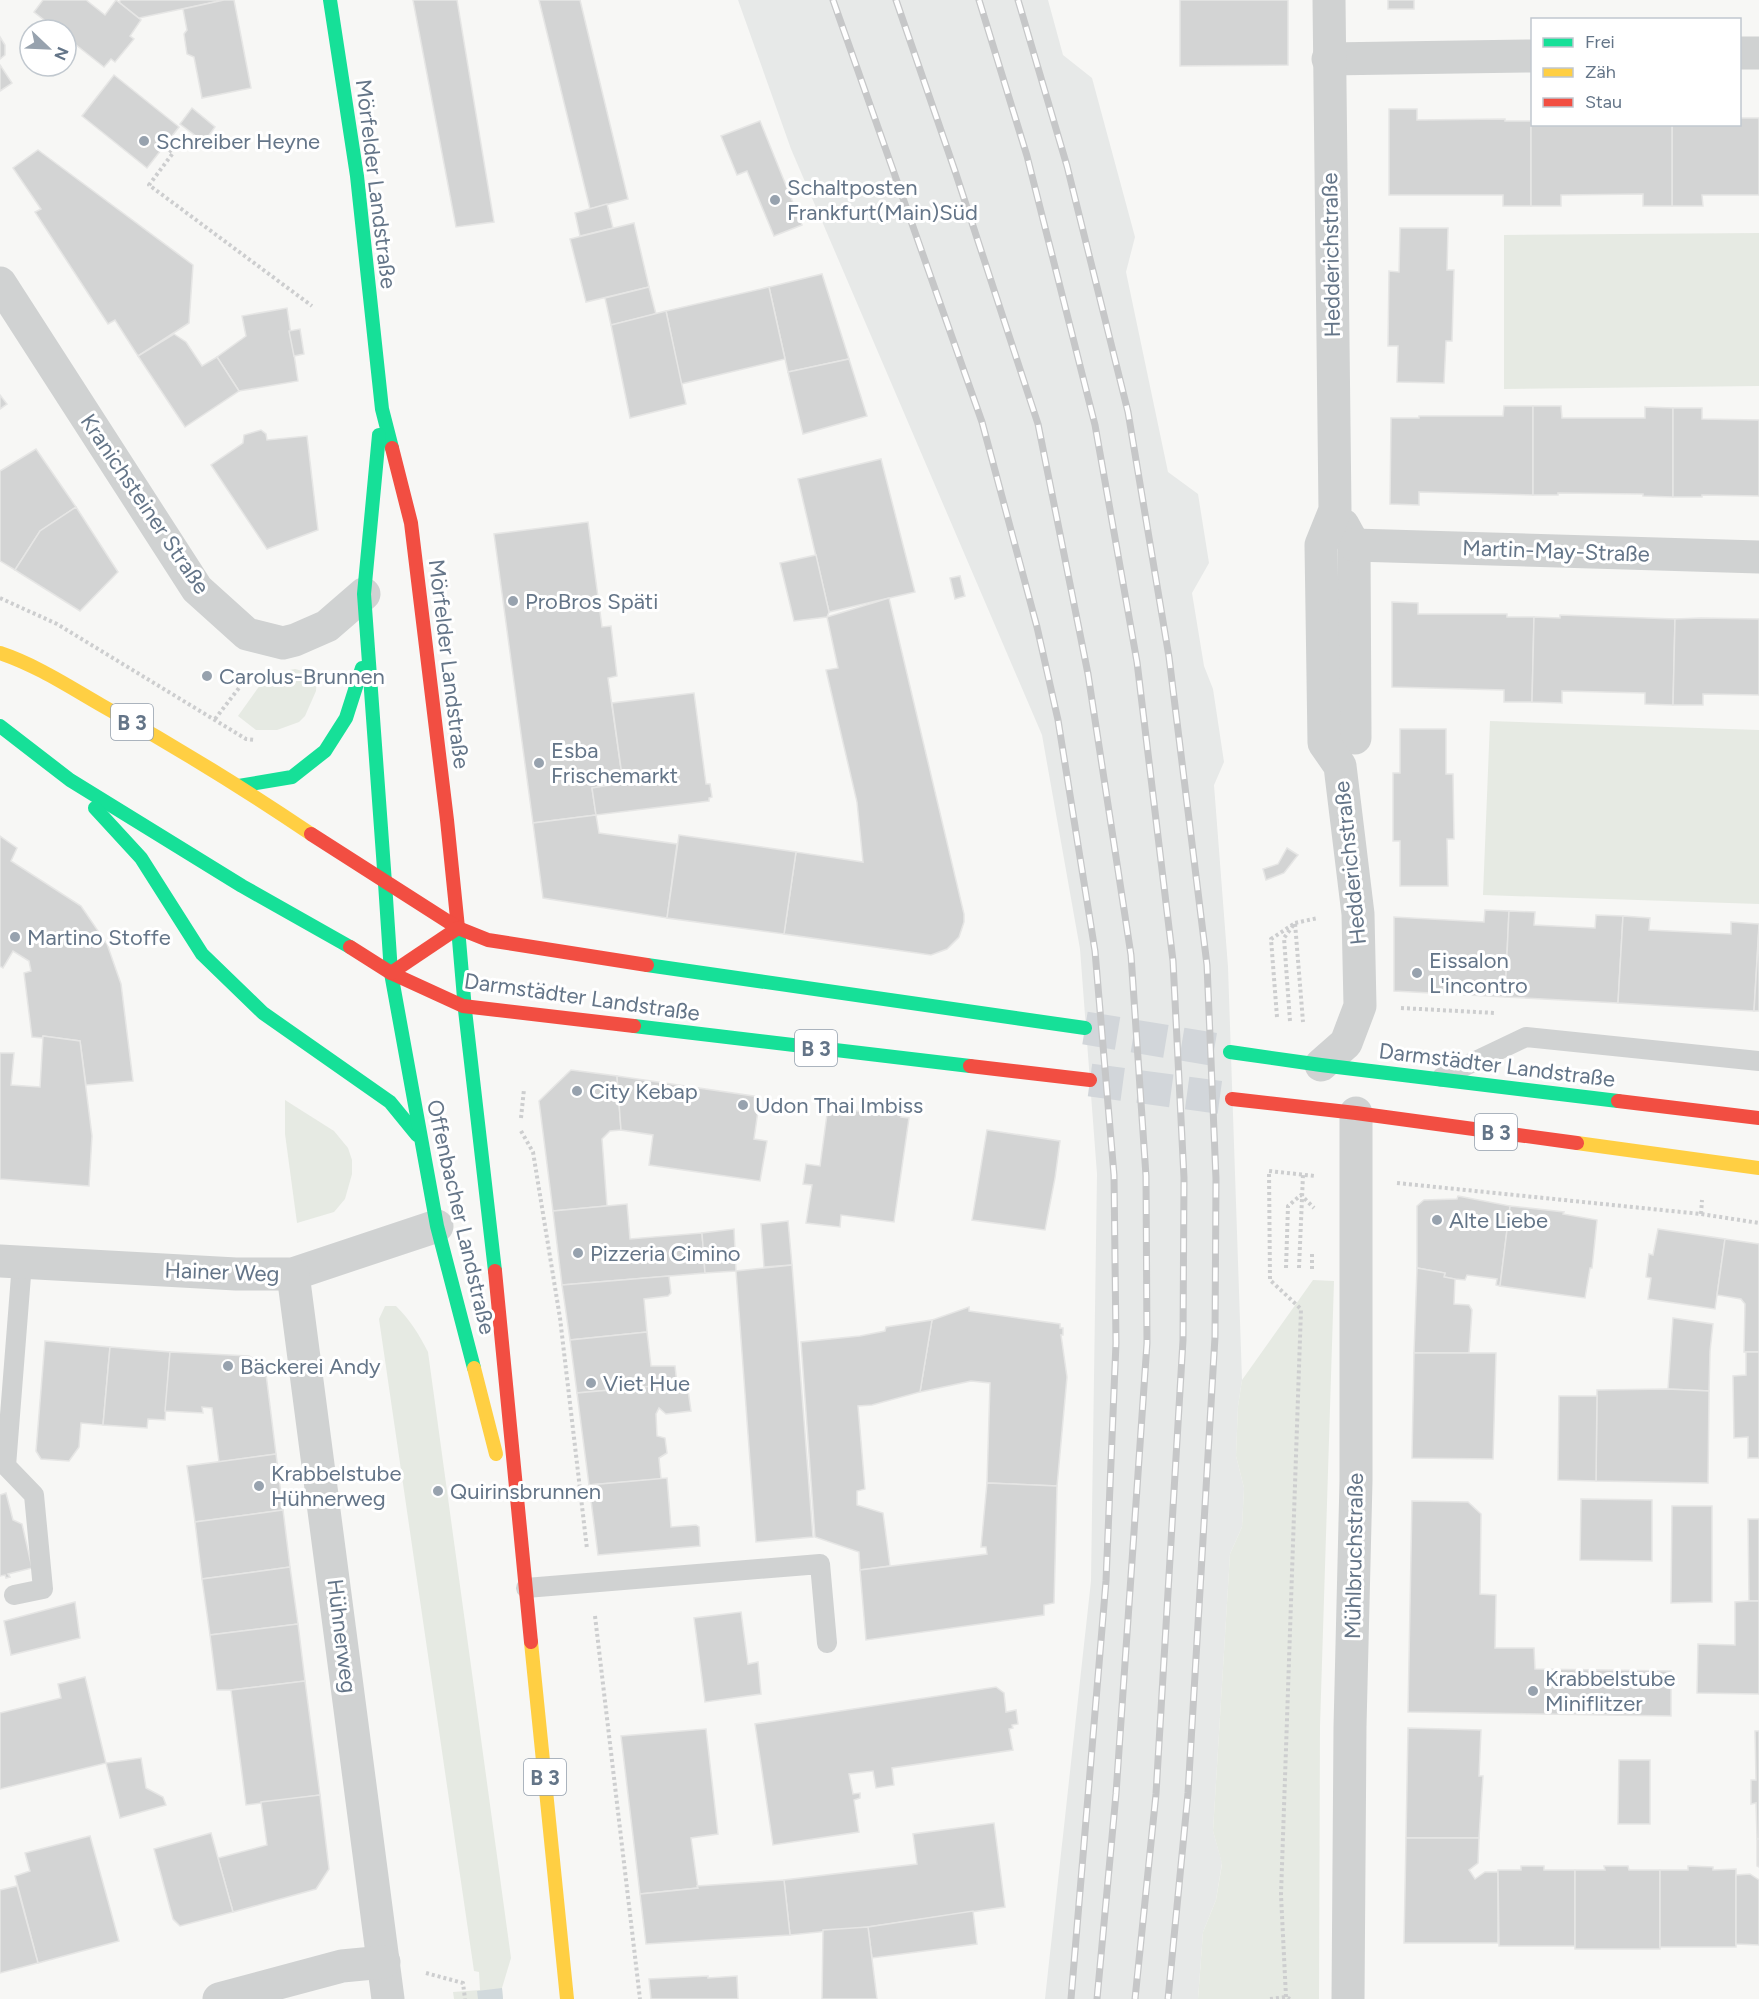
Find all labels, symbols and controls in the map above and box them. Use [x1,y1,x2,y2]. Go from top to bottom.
north arrow [18,18,78,78]
legend [1531,18,1741,126]
text: Frei [1585,31,1615,53]
text: N [50,44,73,63]
text: Zäh [1585,61,1616,83]
street label: Mörfelder Landstraße [350,78,402,290]
text: Stau [1585,91,1622,113]
place label: Schreiber Heyne [156,128,320,155]
marker: Schreiber Heyne [137,134,151,148]
street label: Hedderichstraße [1316,172,1346,338]
place label: Schaltposten Frankfurt(Main)Süd [787,174,978,226]
marker: Schaltposten Frankfurt(Main)Süd [768,193,782,207]
street label: Kranichsteiner Straße [75,409,215,599]
street label: Martin-May-Straße [1462,534,1650,568]
street label: Mörfelder Landstraße [423,558,475,770]
place label: ProBros Späti [525,588,658,615]
marker: ProBros Späti [506,594,520,608]
place label: Carolus-Brunnen [219,663,385,690]
marker: Carolus-Brunnen [200,669,214,683]
road number: B 3 [111,704,153,740]
place label: Esba Frischemarkt [551,737,678,789]
marker: Esba Frischemarkt [532,756,546,770]
street label: Hedderichstraße [1328,780,1372,946]
place label: Martino Stoffe [27,924,171,951]
marker: Martino Stoffe [8,930,22,944]
place label: Eissalon L'incontro [1429,947,1528,999]
marker: Eissalon L'incontro [1410,966,1424,980]
street label: Darmstädter Landstraße [462,967,702,1027]
road number: B 3 [795,1030,837,1066]
street label: Darmstädter Landstraße [1377,1037,1617,1093]
place label: City Kebap [589,1078,698,1105]
marker: City Kebap [570,1084,584,1098]
place label: Udon Thai Imbiss [755,1092,923,1119]
street label: Offenbacher Landstraße [421,1097,501,1337]
marker: Udon Thai Imbiss [736,1098,750,1112]
road number: B 3 [1475,1114,1517,1150]
place label: Alte Liebe [1449,1207,1548,1234]
marker: Alte Liebe [1430,1213,1444,1227]
place label: Pizzeria Cimino [590,1240,740,1267]
marker: Pizzeria Cimino [571,1246,585,1260]
street label: Hainer Weg [164,1256,280,1288]
place label: Bäckerei Andy [240,1353,381,1380]
marker: Bäckerei Andy [221,1359,235,1373]
place label: Viet Hue [603,1370,690,1397]
marker: Viet Hue [584,1376,598,1390]
place label: Krabbelstube Hühnerweg [271,1460,401,1512]
street label: Mühlbruchstraße [1339,1473,1369,1639]
place label: Quirinsbrunnen [450,1478,601,1505]
marker: Krabbelstube Hühnerweg [252,1479,266,1493]
marker: Quirinsbrunnen [431,1484,445,1498]
street label: Hühnerweg [322,1577,362,1695]
place label: Krabbelstube Miniflitzer [1545,1665,1675,1717]
marker: Krabbelstube Miniflitzer [1526,1684,1540,1698]
road number: B 3 [524,1759,566,1795]

